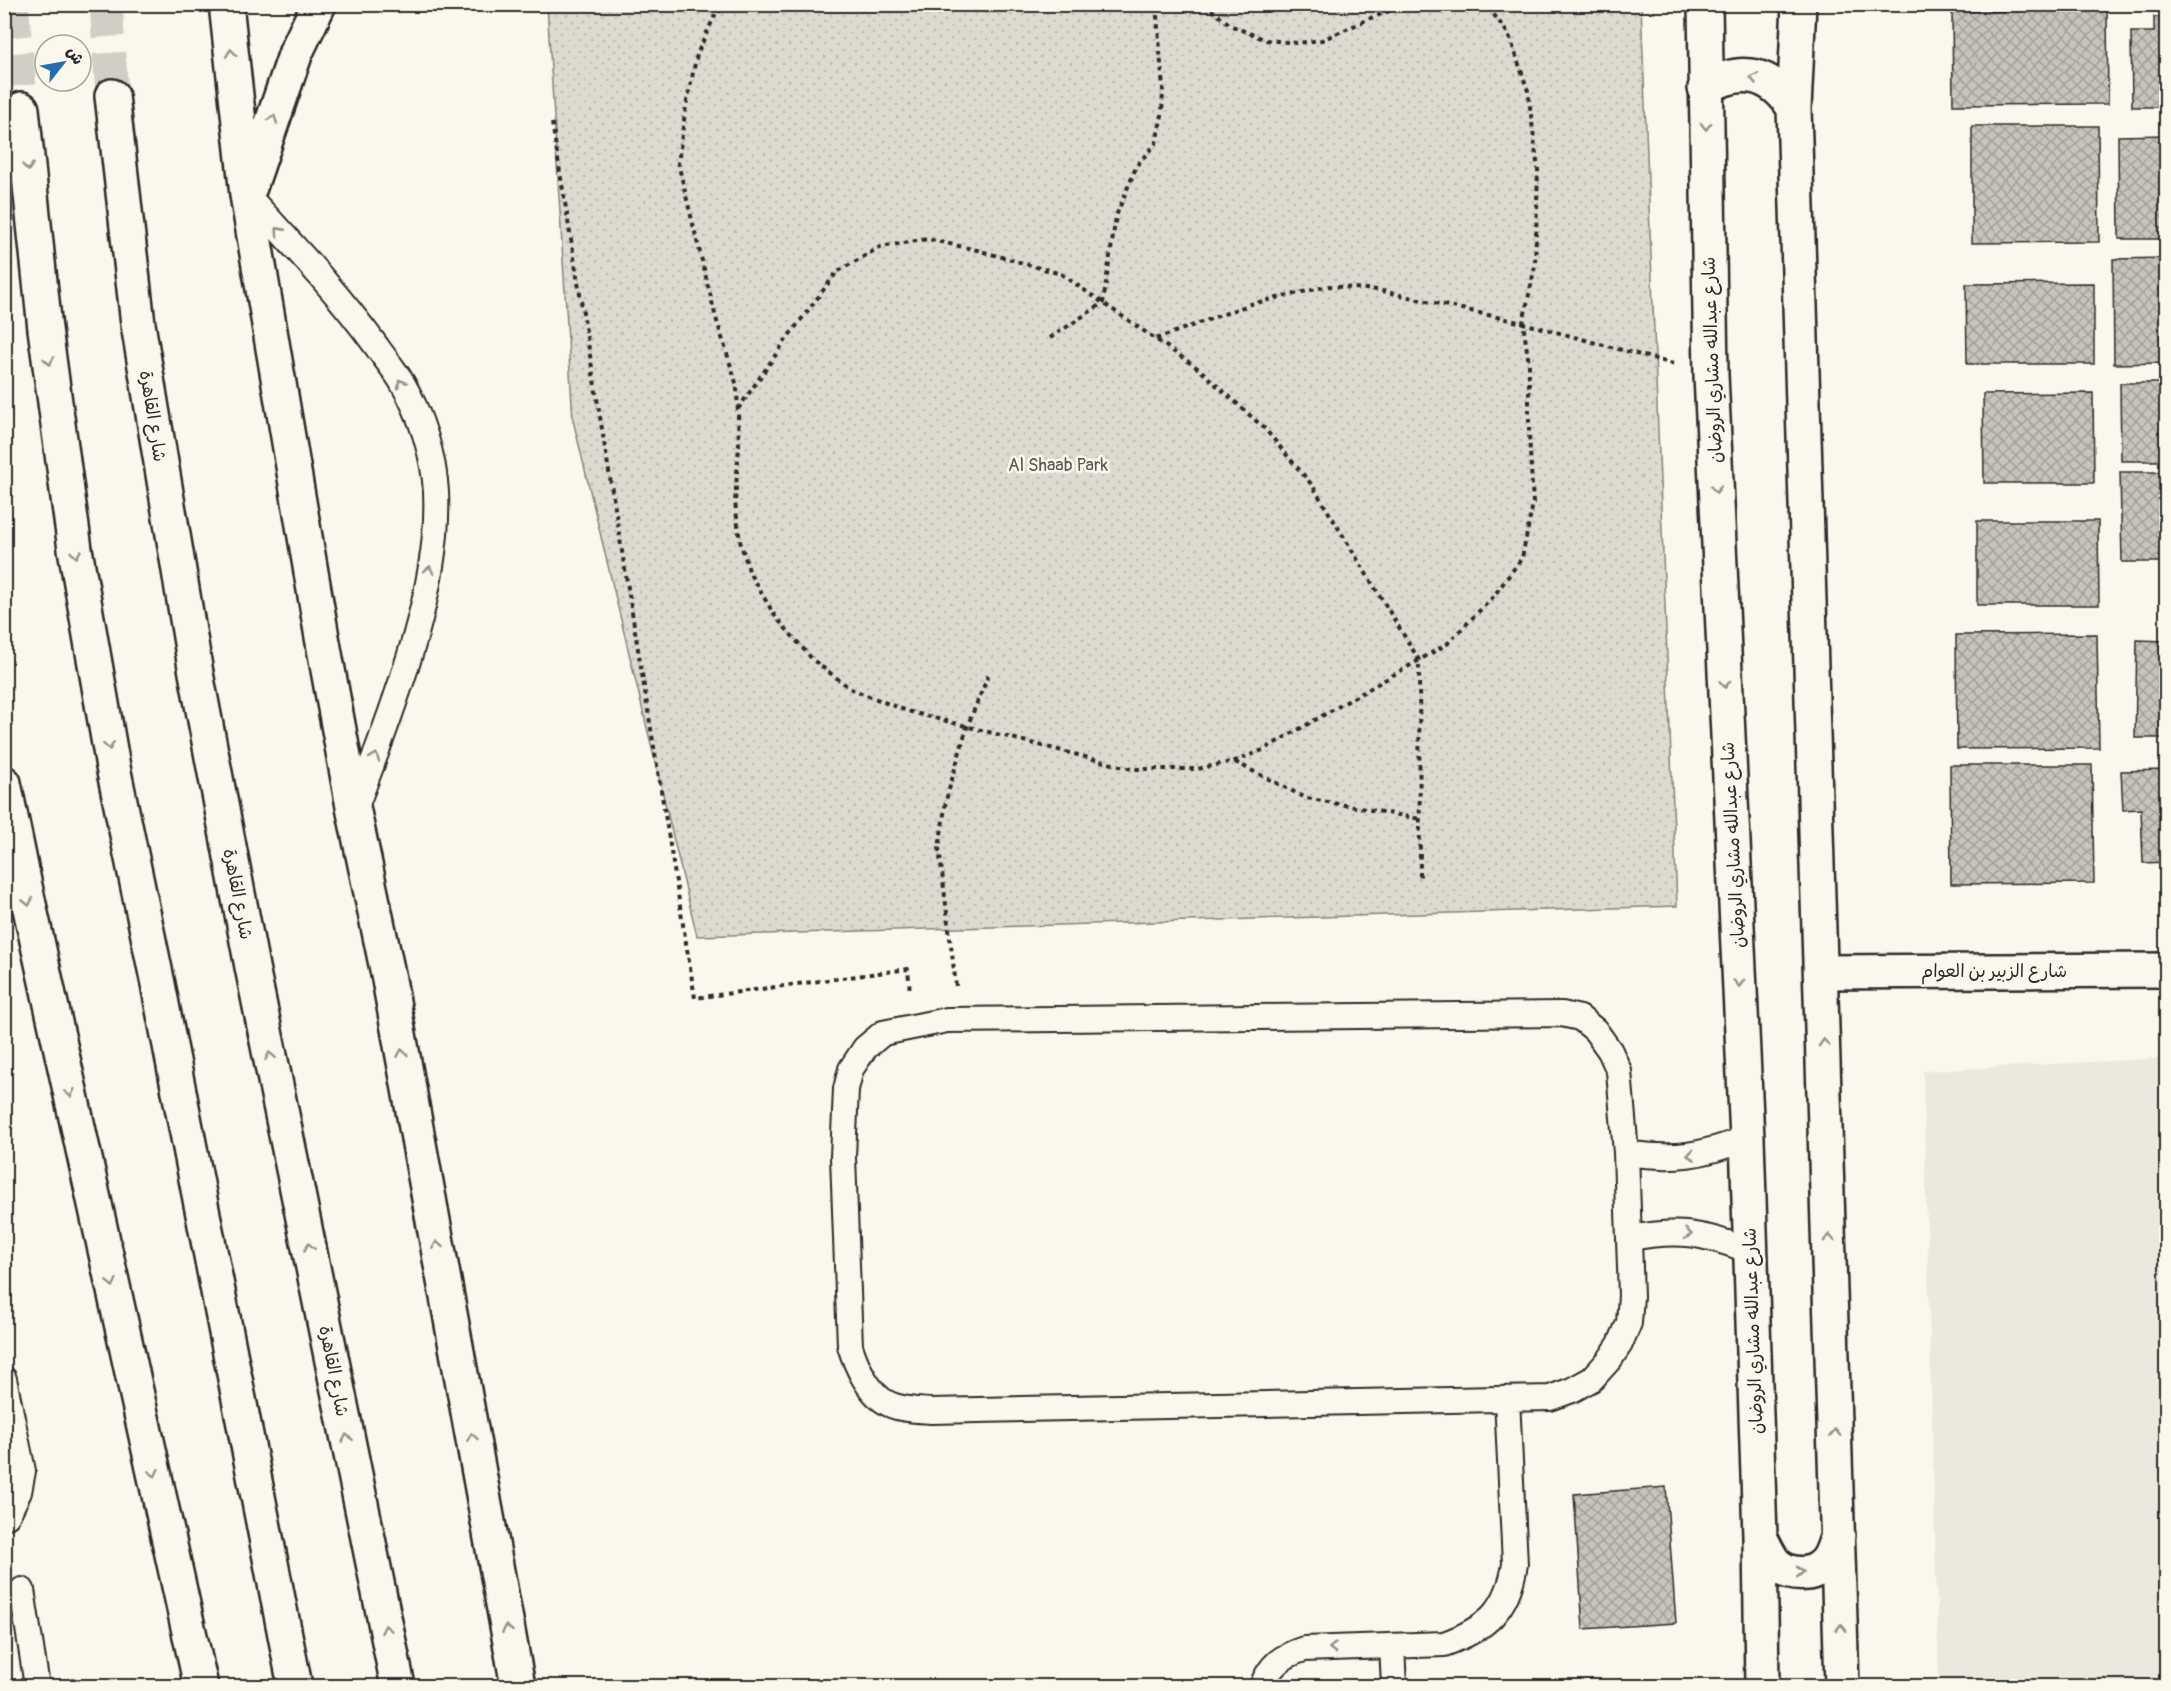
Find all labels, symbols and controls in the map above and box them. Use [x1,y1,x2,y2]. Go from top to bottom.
north arrow [33,33,93,93]
text: ش [62,43,88,68]
one-way arrow [225,49,238,58]
one-way arrow [1750,72,1760,85]
one-way arrow [265,115,278,125]
one-way arrow [1700,121,1712,130]
one-way arrow [21,163,34,172]
one-way arrow [275,227,286,237]
street label: شارع عبدالله مشاري الروضان [1697,256,1729,464]
one-way arrow [42,357,55,366]
street label: شارع القاهرة [134,369,171,463]
one-way arrow [396,379,408,389]
park label: Al Shaab Park [1008,454,1108,477]
one-way arrow [1710,484,1723,493]
one-way arrow [69,549,82,559]
one-way arrow [422,566,435,576]
one-way arrow [1719,679,1732,688]
one-way arrow [102,741,115,751]
street label: شارع عبدالله مشاري الروضان [1717,741,1751,949]
one-way arrow [367,753,380,763]
street label: شارع القاهرة [217,847,258,942]
one-way arrow [21,897,34,907]
street label: شارع الزبير بن العوام [1921,960,2067,985]
one-way arrow [1733,979,1746,988]
one-way arrow [1817,1039,1830,1048]
one-way arrow [396,1049,409,1059]
one-way arrow [264,1051,277,1061]
one-way arrow [63,1087,76,1097]
one-way arrow [1686,1148,1696,1160]
one-way arrow [1683,1227,1692,1240]
street label: شارع عبدالله مشاري الروضان [1738,1227,1770,1435]
one-way arrow [1823,1234,1836,1243]
one-way arrow [431,1241,444,1251]
one-way arrow [303,1242,316,1252]
one-way arrow [105,1278,118,1288]
street label: شارع القاهرة [313,1324,354,1419]
one-way arrow [1829,1429,1842,1438]
one-way arrow [341,1433,354,1443]
one-way arrow [466,1433,479,1443]
one-way arrow [147,1468,160,1478]
one-way arrow [1796,1566,1805,1579]
one-way arrow [380,1624,393,1634]
one-way arrow [501,1624,514,1634]
one-way arrow [1834,1624,1847,1633]
one-way arrow [1329,1642,1338,1654]

